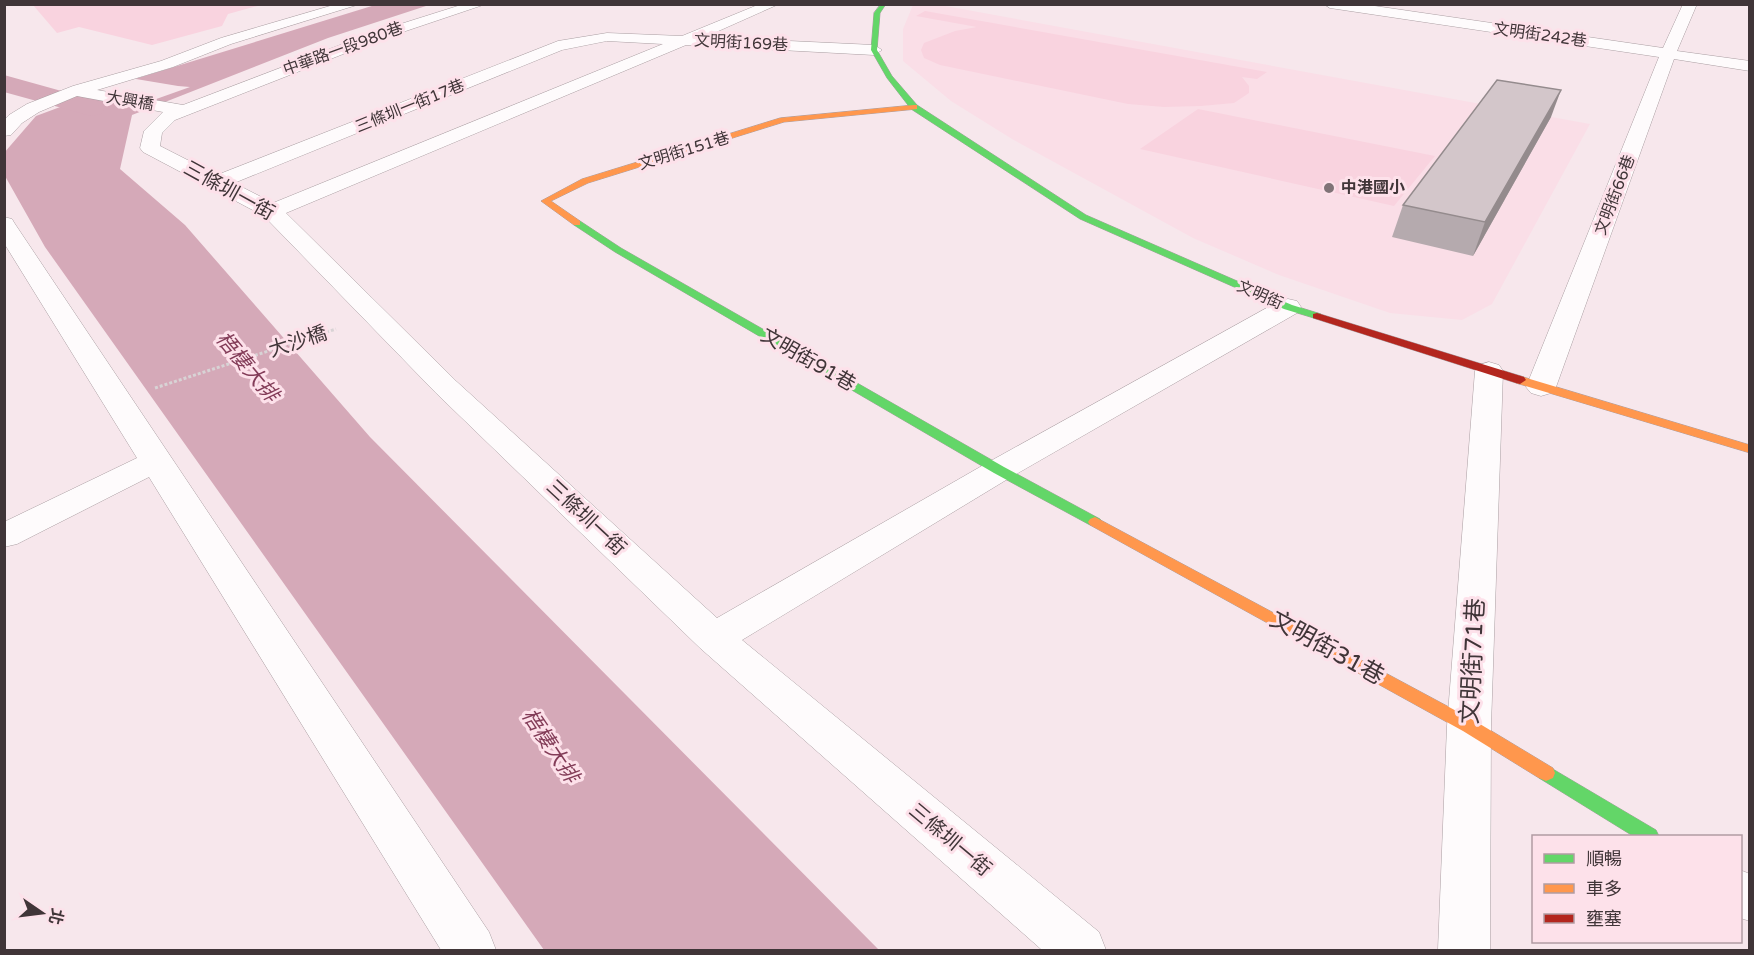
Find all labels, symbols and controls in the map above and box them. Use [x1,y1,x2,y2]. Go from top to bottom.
street label: 中華路一段980巷 [280,18,406,80]
street label: 文明街242巷 [1492,19,1588,51]
street label: 文明街169巷 [693,31,789,55]
street label: 三條圳一街17巷 [352,75,468,137]
street label: 大興橋 [105,87,155,115]
street label: 文明街151巷 [636,128,732,174]
street label: 文明街66巷 [1591,152,1639,238]
street label: 三條圳一街 [179,156,279,226]
place label: 中港國小 [1341,178,1405,198]
marker: 中港國小 [1322,181,1336,195]
street label: 文明街 [1234,276,1286,314]
street label: 大沙橋 [266,321,330,363]
street label: 文明街91巷 [756,323,860,397]
water label: 梧棲大排 [210,327,286,410]
street label: 三條圳一街 [541,475,631,561]
street label: 文明街71巷 [1455,597,1491,725]
street label: 文明街31巷 [1265,605,1389,691]
water label: 梧棲大排 [516,704,586,790]
street label: 三條圳一街 [904,799,996,881]
legend [1532,835,1742,943]
text: 順暢 [1586,848,1622,870]
text: 車多 [1586,878,1622,900]
north arrow [12,883,72,943]
text: 北 [44,906,67,927]
text: 壅塞 [1586,908,1622,930]

